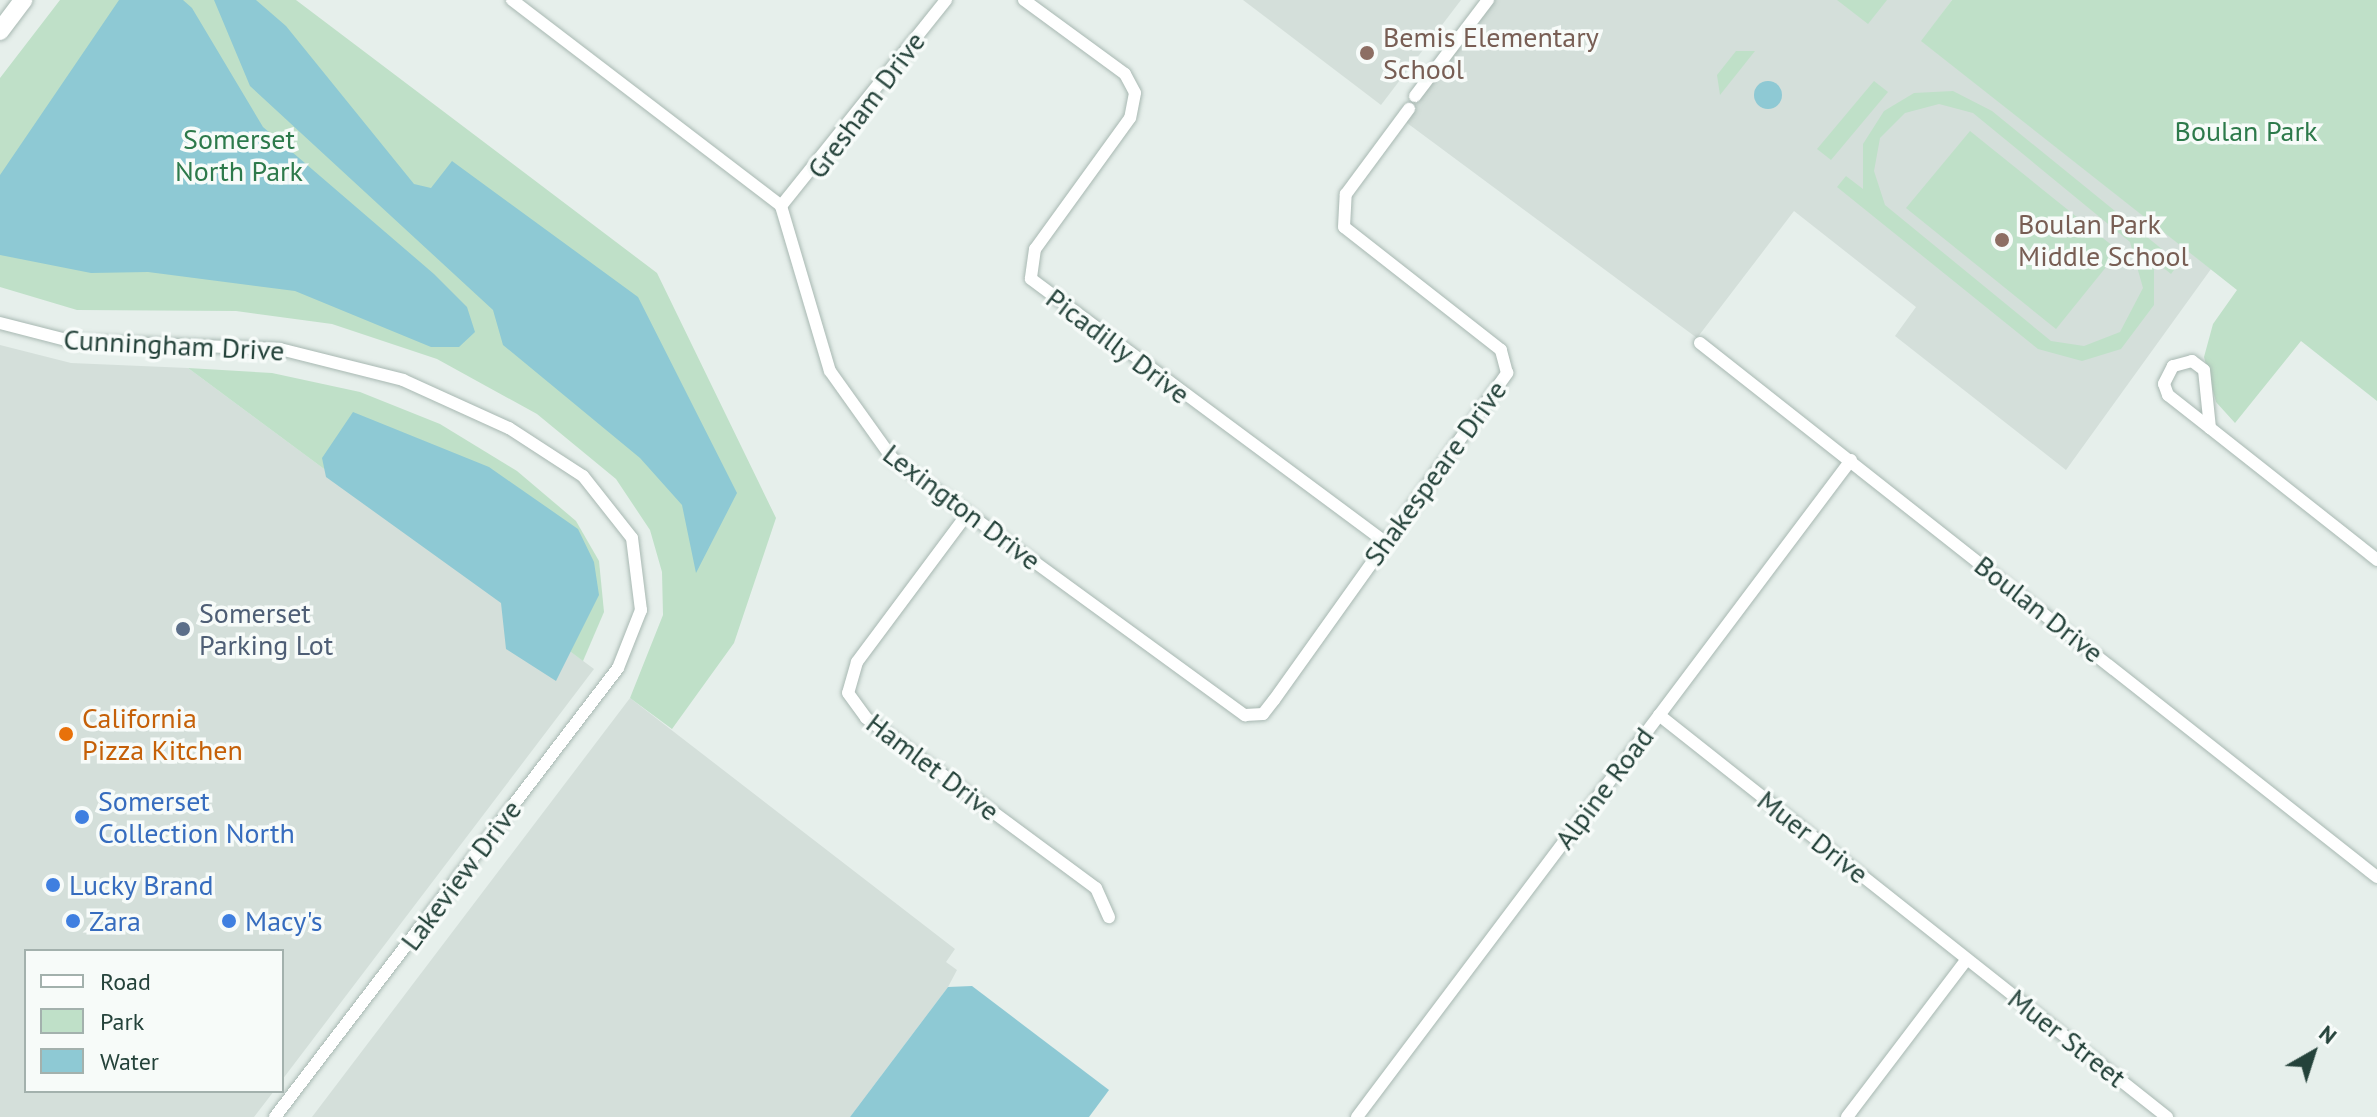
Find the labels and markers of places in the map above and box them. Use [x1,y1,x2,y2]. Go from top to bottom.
place label: Bemis Elementary School [1383,20,1599,86]
marker: Bemis Elementary School [1358,44,1376,62]
place label: Boulan Park Middle School [2018,207,2189,273]
marker: Boulan Park Middle School [1993,231,2011,249]
place label: Somerset Parking Lot [199,596,333,662]
marker: Somerset Parking Lot [174,620,192,638]
place label: California Pizza Kitchen [82,701,243,767]
marker: California Pizza Kitchen [57,725,75,743]
place label: Somerset Collection North [98,784,295,850]
marker: Somerset Collection North [73,808,91,826]
place label: Lucky Brand [69,868,215,902]
marker: Lucky Brand [44,876,62,894]
place label: Zara [89,904,141,938]
place label: Macy's [245,904,323,938]
marker: Zara [64,912,82,930]
marker: Macy's [220,912,238,930]

